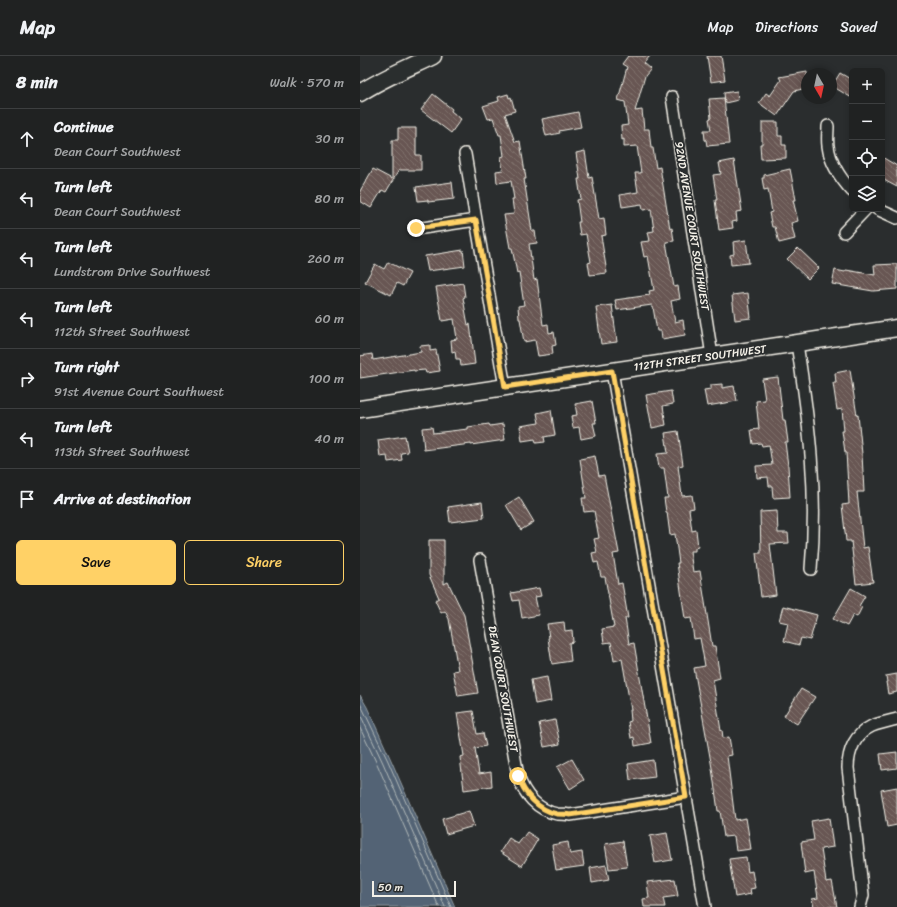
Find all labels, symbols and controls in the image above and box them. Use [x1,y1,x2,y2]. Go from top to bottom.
text: Map [20,11,55,44]
text: Map [707,15,733,40]
text: Directions [755,15,818,40]
text: Saved [840,15,877,40]
text: 8 min [16,67,58,97]
north arrow [801,68,837,104]
map controls [849,68,885,212]
button: + [849,68,885,104]
text: Walk · 570 m [270,71,344,94]
button: − [849,104,885,140]
text: Continue [54,114,114,140]
text: 30 m [315,127,344,150]
icon: ahead [16,128,38,150]
text: Dean Court Southwest [54,140,181,163]
street label: 92ND AVENUE COURT SOUTHWEST [669,140,715,313]
button: locate [849,140,885,176]
text: Turn left [54,174,112,200]
button: layers [849,176,885,212]
text: 80 m [315,187,344,210]
icon: left [16,188,38,210]
text: Dean Court Southwest [54,200,181,223]
route end [407,219,425,237]
text: Turn left [54,234,112,260]
text: 260 m [308,247,344,270]
icon: left [16,248,38,270]
text: Lundstrom Drive Southwest [54,260,210,283]
text: Turn left [54,294,112,320]
text: 60 m [315,307,344,330]
icon: left [16,308,38,330]
text: 112th Street Southwest [54,320,190,343]
street label: 112TH STREET SOUTHWEST [633,339,768,377]
text: Turn right [54,354,119,380]
text: 100 m [309,367,344,390]
icon: right [16,368,38,390]
text: 91st Avenue Court Southwest [54,380,224,403]
text: Turn left [54,414,112,440]
text: 40 m [314,427,344,450]
icon: left [16,428,38,450]
text: 113th Street Southwest [54,440,190,463]
text: Arrive at destination [54,486,191,512]
icon: arrive [16,488,38,510]
button: Save [16,540,176,585]
button: Share [184,540,344,585]
street label: DEAN COURT SOUTHWEST [483,624,524,755]
route start [509,767,527,785]
text: 50 m [378,878,403,897]
scale bar [372,879,456,898]

